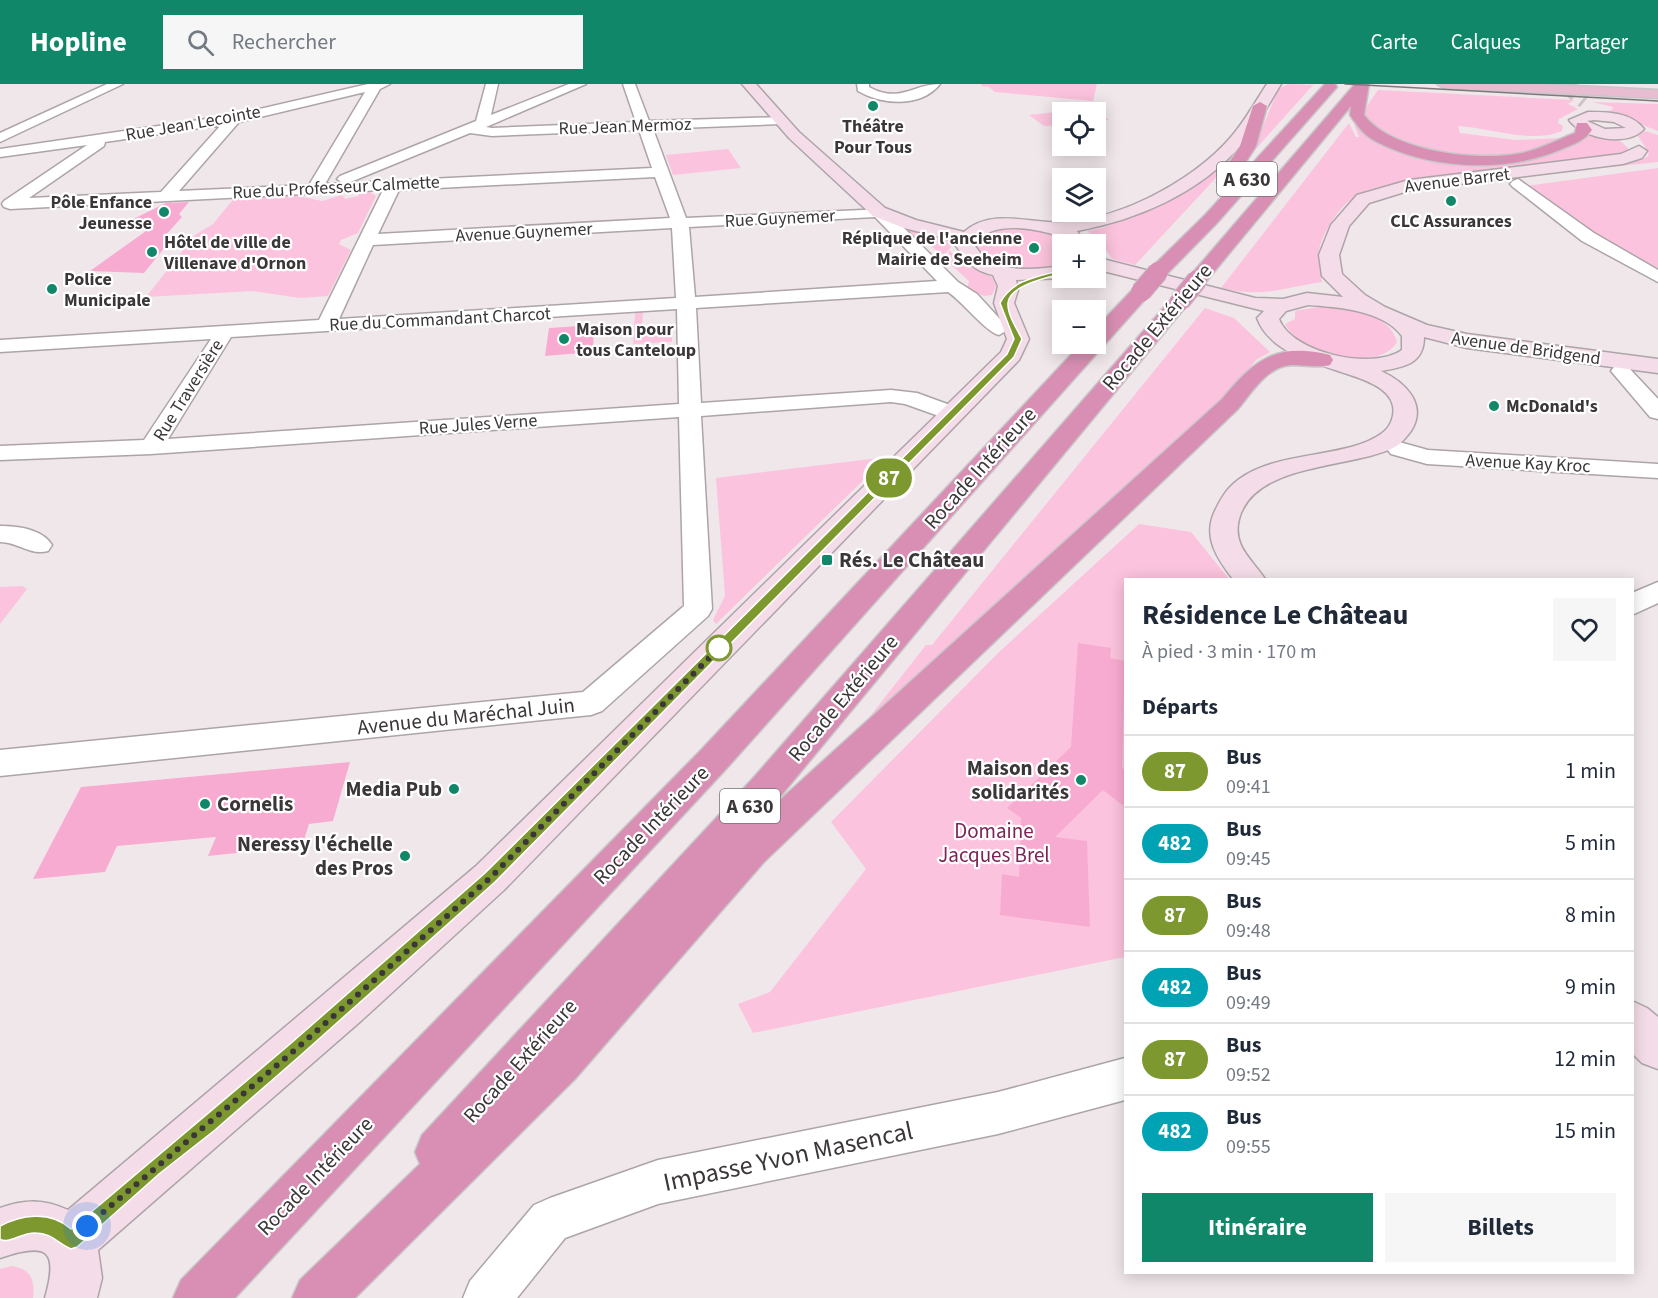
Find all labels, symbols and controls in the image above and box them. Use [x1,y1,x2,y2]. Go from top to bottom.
search box [163,15,583,69]
text: Hopline [30,22,127,62]
icon: search [184,26,217,59]
text: Rechercher [232,26,336,58]
text: Carte [1371,27,1418,57]
text: Calques [1451,27,1521,57]
text: Partager [1554,27,1628,57]
street label: Rue Jean Lecointe [124,99,263,148]
marker: Théâtre Pour Tous [866,99,880,113]
map controls [1052,102,1106,354]
button: locate [1052,102,1106,156]
street label: Rue Jean Mermoz [558,112,692,141]
place label: Théâtre Pour Tous [834,114,912,160]
road number: A 630 [1217,162,1277,196]
street label: Avenue Barret [1403,162,1511,199]
button: layers [1052,168,1106,222]
street label: Rue du Professeur Calmette [232,170,440,205]
place label: Pôle Enfance Jeunesse [51,190,152,236]
marker: CLC Assurances [1444,194,1458,208]
street label: Rue Guynemer [724,203,837,234]
marker: Pôle Enfance Jeunesse [157,205,171,219]
place label: CLC Assurances [1390,209,1512,234]
street label: Avenue Guynemer [455,216,594,249]
place label: Réplique de l'ancienne Mairie de Seeheim [842,226,1022,272]
place label: Hôtel de ville de Villenave d'Ornon [163,230,306,276]
button: + [1052,234,1106,288]
marker: Réplique de l'ancienne Mairie de Seeheim [1027,241,1041,255]
marker: Hôtel de ville de Villenave d'Ornon [145,245,159,259]
street label: Rocade Extérieure [1095,257,1219,397]
place label: Police Municipale [64,267,151,313]
marker: Police Municipale [45,282,59,296]
button: − [1052,300,1106,354]
street label: Rue du Commandant Charcot [329,301,551,338]
place label: Maison pour tous Canteloup [576,317,696,363]
street label: Avenue de Bridgend [1450,326,1602,371]
marker: Maison pour tous Canteloup [557,332,571,346]
street label: Rue Traversière [147,335,230,446]
place label: McDonald's [1506,394,1598,419]
marker: McDonald's [1487,399,1501,413]
street label: Rocade Intérieure [917,400,1043,536]
street label: Rue Jules Verne [418,408,538,441]
street label: Avenue Kay Kroc [1465,448,1591,479]
line badge: 87 [862,458,916,498]
text: 87 [878,463,900,493]
place label: Rés. Le Château [839,545,984,575]
marker: Rés. Le Château [820,553,834,567]
text: Résidence Le Château [1142,595,1408,635]
button: heart [1553,598,1616,661]
street label: Rocade Extérieure [781,628,905,768]
unlabelled marker [706,635,732,661]
text: À pied · 3 min · 170 m [1142,638,1317,666]
street label: Avenue du Maréchal Juin [356,690,576,742]
text: Départs [1142,691,1218,723]
text: Bus [1226,741,1262,773]
place label: Maison des solidarités [967,753,1069,807]
text: 1 min [1565,755,1616,787]
text: 87 [1164,756,1186,786]
street label: Rocade Intérieure [586,759,716,891]
marker: Maison des solidarités [1074,773,1088,787]
text: 09:41 [1226,773,1271,801]
place label: Media Pub [346,774,442,804]
marker: Media Pub [447,782,461,796]
place label: Cornelis [217,789,293,819]
road number: A 630 [720,789,780,823]
marker: Cornelis [198,797,212,811]
text: Bus [1226,813,1262,845]
park label: Domaine Jacques Brel [938,816,1050,870]
text: 5 min [1565,827,1616,859]
text: 482 [1158,828,1192,858]
place label: Neressy l'échelle des Pros [237,829,393,883]
text: 09:45 [1226,845,1271,873]
marker: Neressy l'échelle des Pros [398,849,412,863]
text: Bus [1226,885,1262,917]
text: 8 min [1565,899,1616,931]
text: 87 [1164,900,1186,930]
text: 09:48 [1226,917,1271,945]
text: Bus [1226,957,1262,989]
text: 9 min [1565,971,1616,1003]
text: 482 [1158,972,1192,1002]
text: 09:49 [1226,989,1271,1017]
street label: Rocade Extérieure [456,992,584,1130]
text: Bus [1226,1029,1262,1061]
text: 12 min [1554,1043,1616,1075]
text: 87 [1164,1044,1186,1074]
text: 09:52 [1226,1061,1271,1089]
text: Bus [1226,1101,1262,1133]
street label: Rocade Intérieure [250,1110,380,1242]
street label: Impasse Yvon Masencal [660,1112,916,1201]
text: 15 min [1554,1115,1616,1147]
text: 482 [1158,1116,1192,1146]
text: 09:55 [1226,1133,1271,1161]
button: Itinéraire [1142,1193,1373,1262]
button: Billets [1385,1193,1616,1262]
your location [72,1211,102,1241]

